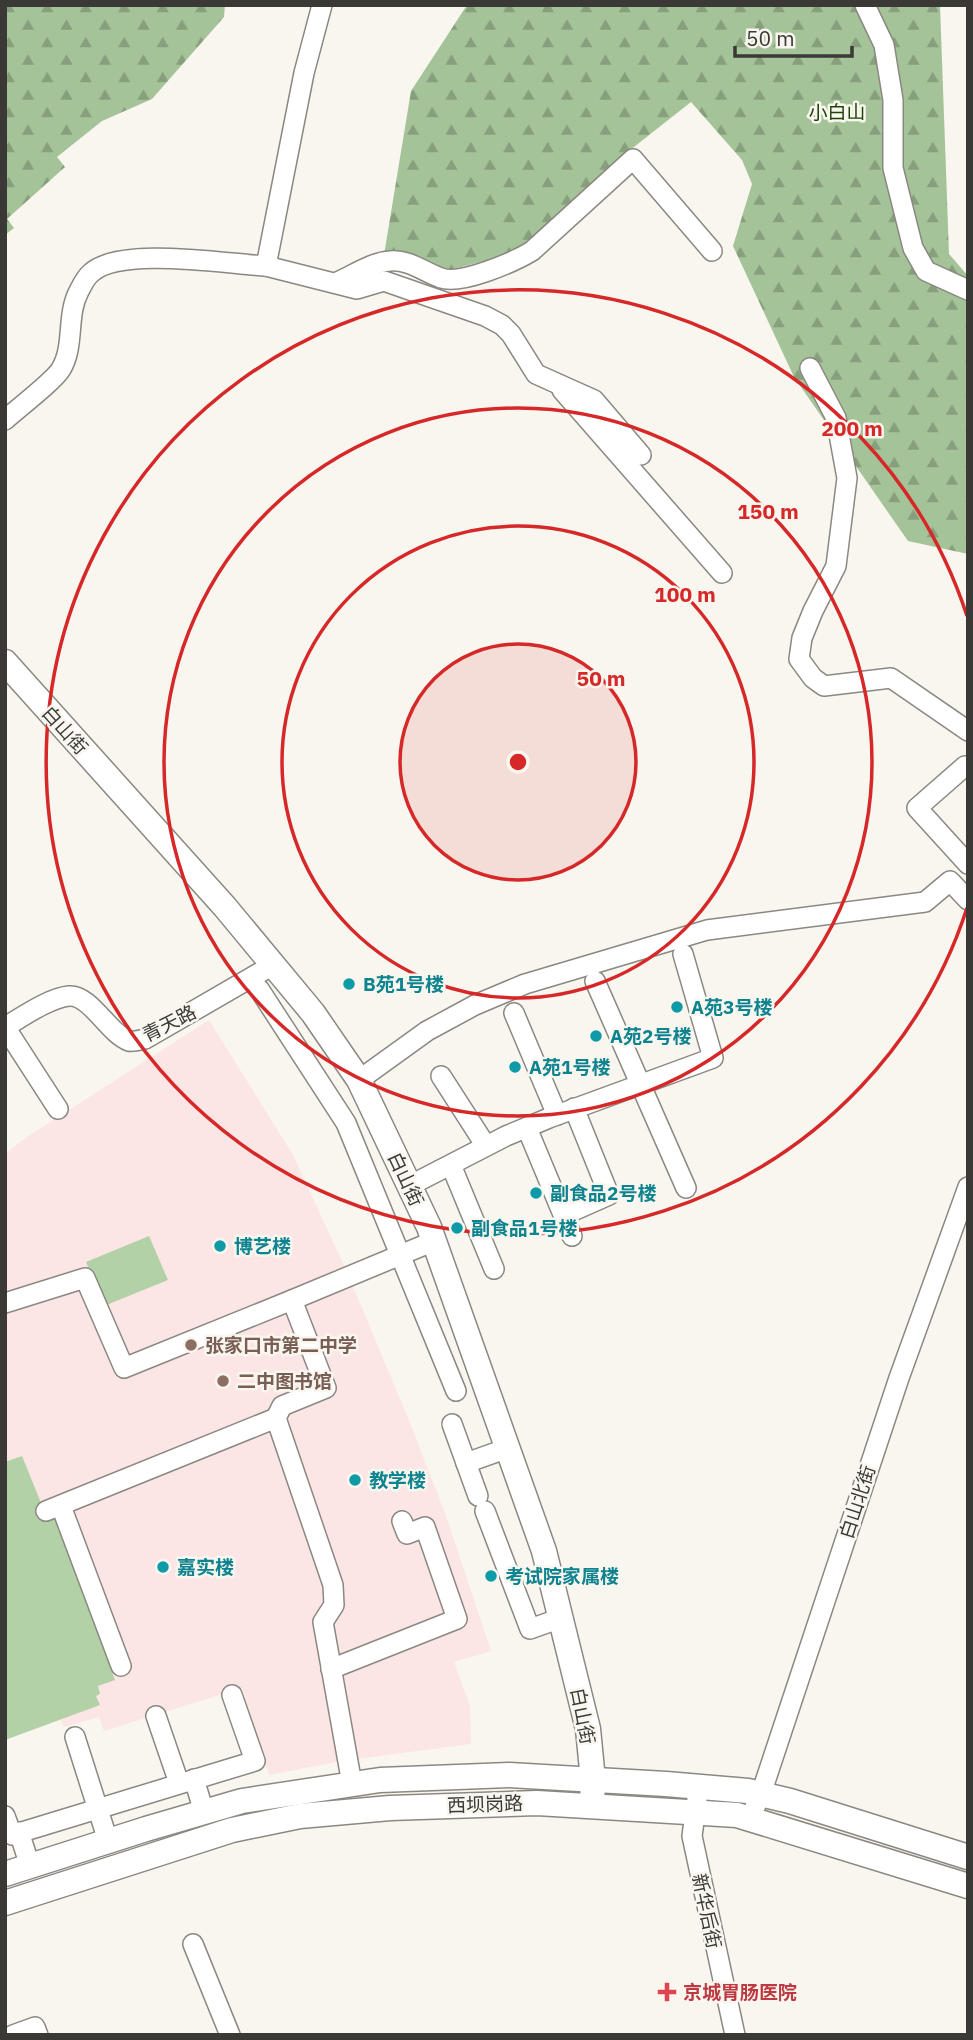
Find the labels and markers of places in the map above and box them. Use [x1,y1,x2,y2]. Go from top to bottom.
centre of rings [506,750,530,774]
place label: B苑1号楼 [363,972,444,996]
marker: B苑1号楼 [341,976,357,992]
place label: A苑3号楼 [691,995,772,1019]
marker: A苑3号楼 [669,999,685,1015]
place label: A苑2号楼 [610,1024,691,1048]
marker: A苑2号楼 [588,1028,604,1044]
place label: A苑1号楼 [529,1055,610,1079]
marker: A苑1号楼 [507,1059,523,1075]
place label: 副食品2号楼 [550,1181,656,1205]
marker: 副食品2号楼 [528,1185,544,1201]
place label: 副食品1号楼 [471,1216,577,1240]
marker: 副食品1号楼 [449,1220,465,1236]
place label: 博艺楼 [234,1234,291,1258]
marker: 博艺楼 [212,1238,228,1254]
place label: 张家口市第二中学 [205,1333,357,1357]
marker: 张家口市第二中学 [183,1337,199,1353]
place label: 二中图书馆 [237,1369,332,1393]
marker: 二中图书馆 [215,1373,231,1389]
place label: 教学楼 [369,1468,426,1492]
marker: 教学楼 [347,1472,363,1488]
place label: 嘉实楼 [177,1555,234,1579]
marker: 嘉实楼 [155,1559,171,1575]
place label: 考试院家属楼 [505,1564,619,1588]
marker: 考试院家属楼 [483,1568,499,1584]
place label: 京城胃肠医院 [683,1980,797,2004]
marker: 京城胃肠医院 [657,1982,677,2002]

